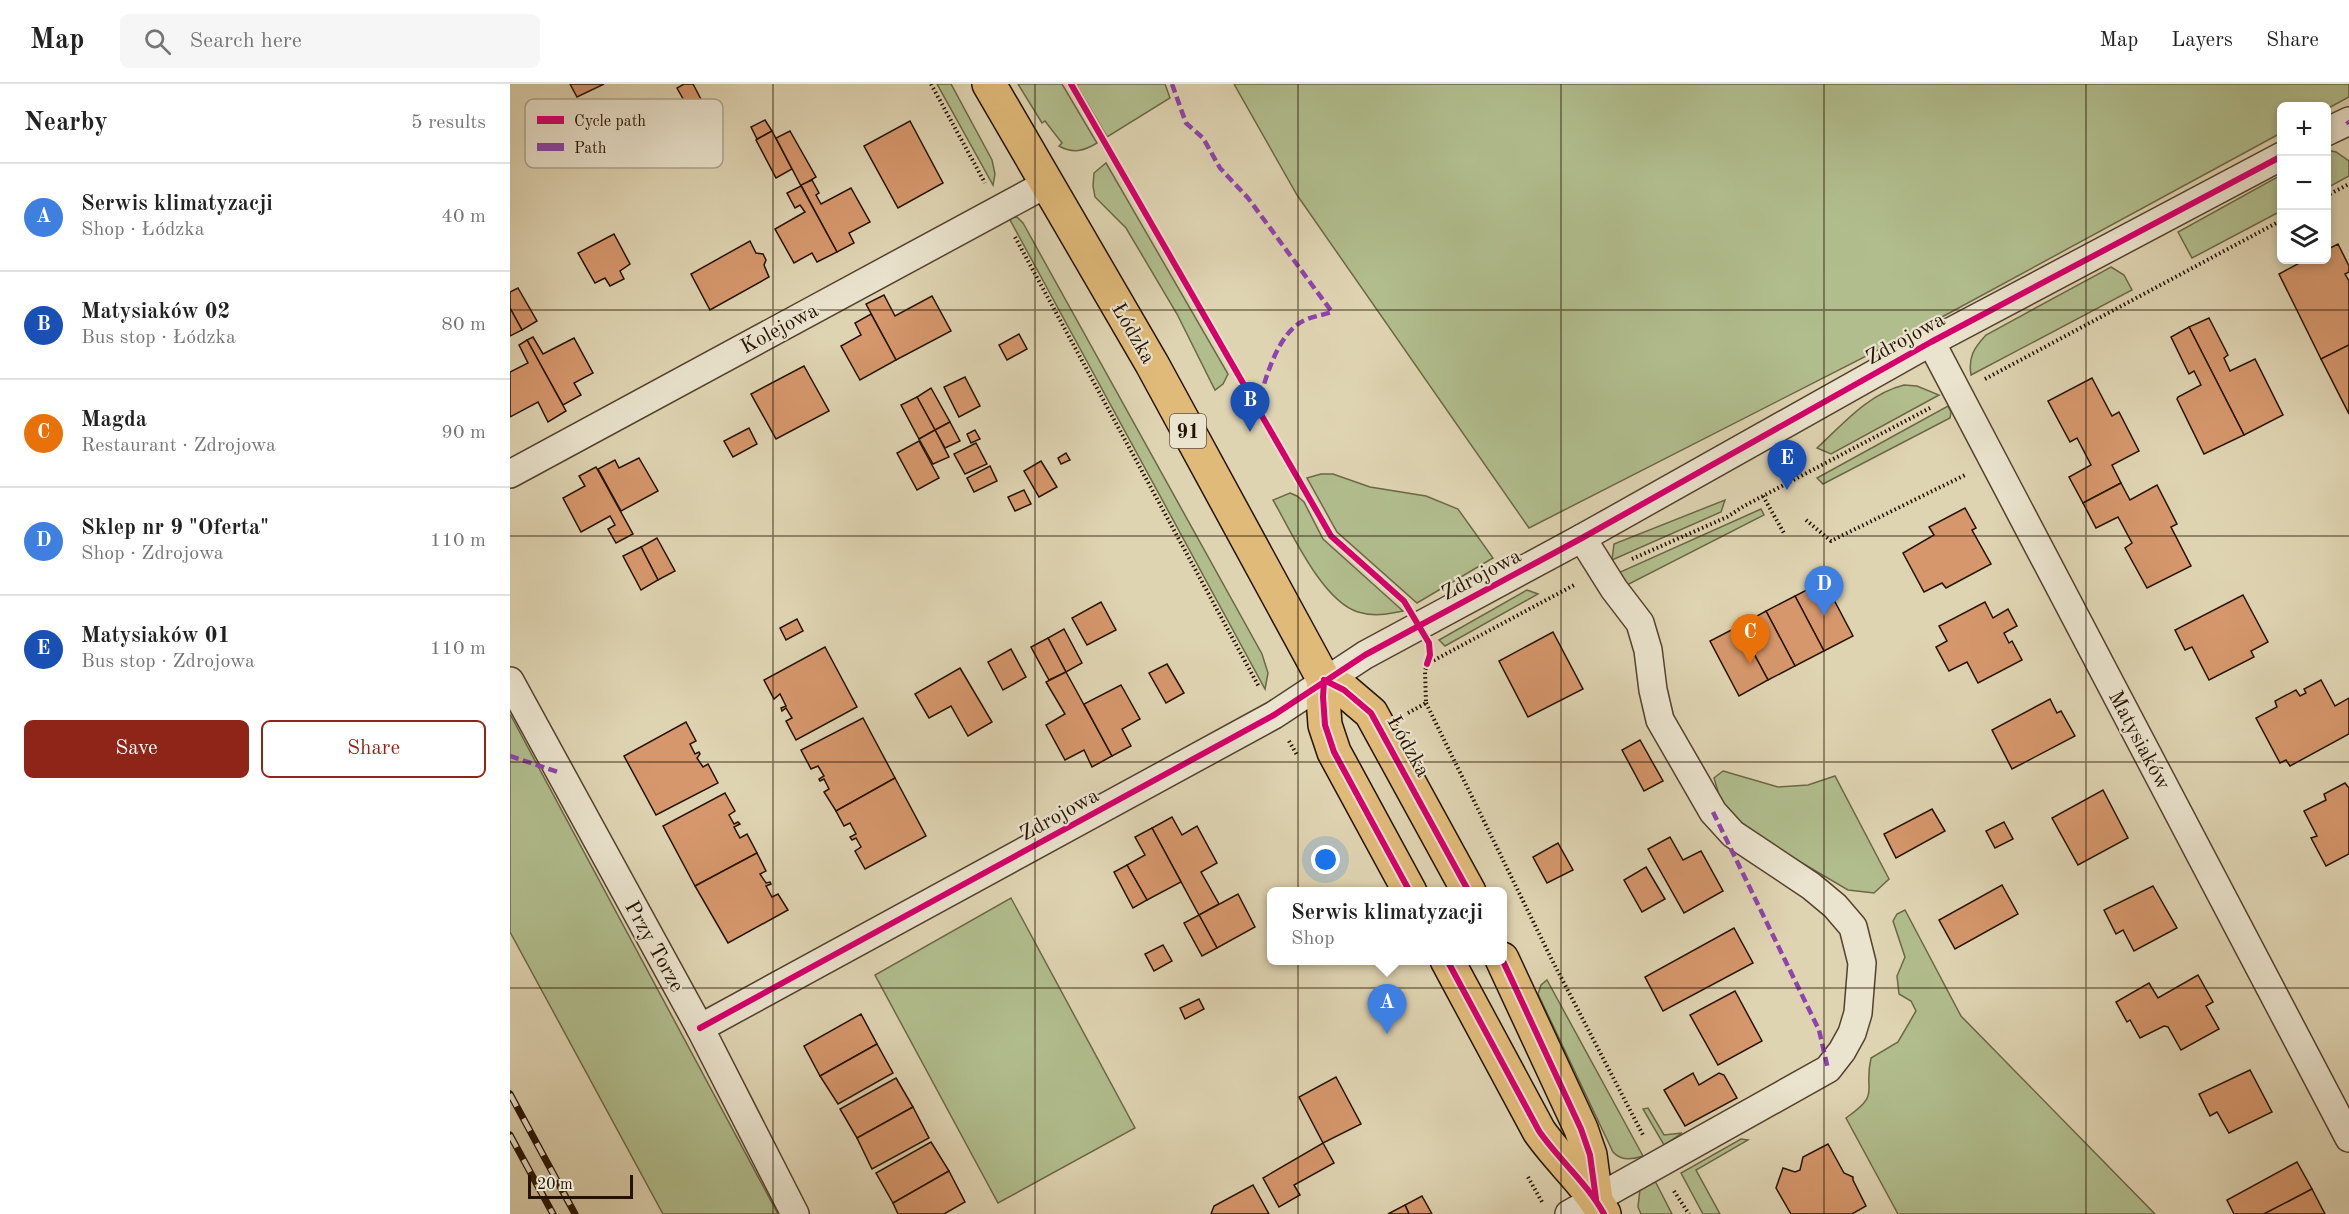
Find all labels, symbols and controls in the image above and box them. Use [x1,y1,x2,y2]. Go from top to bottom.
search box [120,14,540,68]
icon: search [141,25,174,58]
text: Map [30,27,84,55]
text: Search here [189,30,302,52]
text: Map [2099,30,2138,51]
text: Layers [2171,30,2233,51]
text: Share [2266,30,2319,51]
legend [525,99,723,168]
map controls [2277,102,2331,264]
button: + [2277,102,2331,156]
text: Nearby [24,110,108,136]
text: 5 results [411,113,486,133]
text: Cycle path [574,114,646,130]
text: Path [574,141,607,157]
button: − [2277,156,2331,210]
text: Serwis klimatyzacji [81,193,273,215]
text: A [36,207,51,227]
text: 40 m [441,207,486,227]
button: layers [2277,210,2331,264]
text: Shop · Łódzka [81,220,205,240]
street label: Kolejowa [738,300,822,358]
street label: Łódzka [1107,300,1158,368]
text: Matysiaków 02 [81,301,230,323]
street label: Zdrojowa [1863,309,1949,369]
text: B [36,315,51,335]
text: 80 m [441,315,486,335]
text: Bus stop · Łódzka [81,328,236,348]
pin: B [1230,382,1270,432]
text: Magda [81,409,147,431]
road number: 91 [1170,414,1206,448]
text: C [37,423,50,443]
text: 90 m [441,423,486,443]
text: Restaurant · Zdrojowa [81,436,276,456]
pin: E [1768,440,1806,490]
text: Sklep nr 9 "Oferta" [81,517,269,539]
text: D [36,531,51,551]
text: 110 m [430,531,486,551]
text: Shop · Zdrojowa [81,544,224,564]
street label: Zdrojowa [1439,546,1525,605]
pin: D [1804,566,1844,616]
pin: C [1730,614,1770,664]
text: Matysiaków 01 [81,625,230,647]
text: E [37,639,50,659]
text: 110 m [430,639,486,659]
text: Bus stop · Zdrojowa [81,652,255,672]
street label: Matysiaków [2104,688,2174,794]
street label: Łódzka [1382,713,1433,781]
button: Save [24,720,249,778]
button: Share [261,720,486,778]
street label: Zdrojowa [1017,785,1103,845]
your location [1311,845,1340,874]
popup [1267,887,1507,965]
street label: Przy Torze [620,898,687,996]
text: Serwis klimatyzacji [1291,902,1483,924]
text: Shop [1291,929,1335,949]
pin: A [1368,984,1406,1034]
scale bar [528,1172,633,1200]
text: 20 m [537,1177,573,1193]

